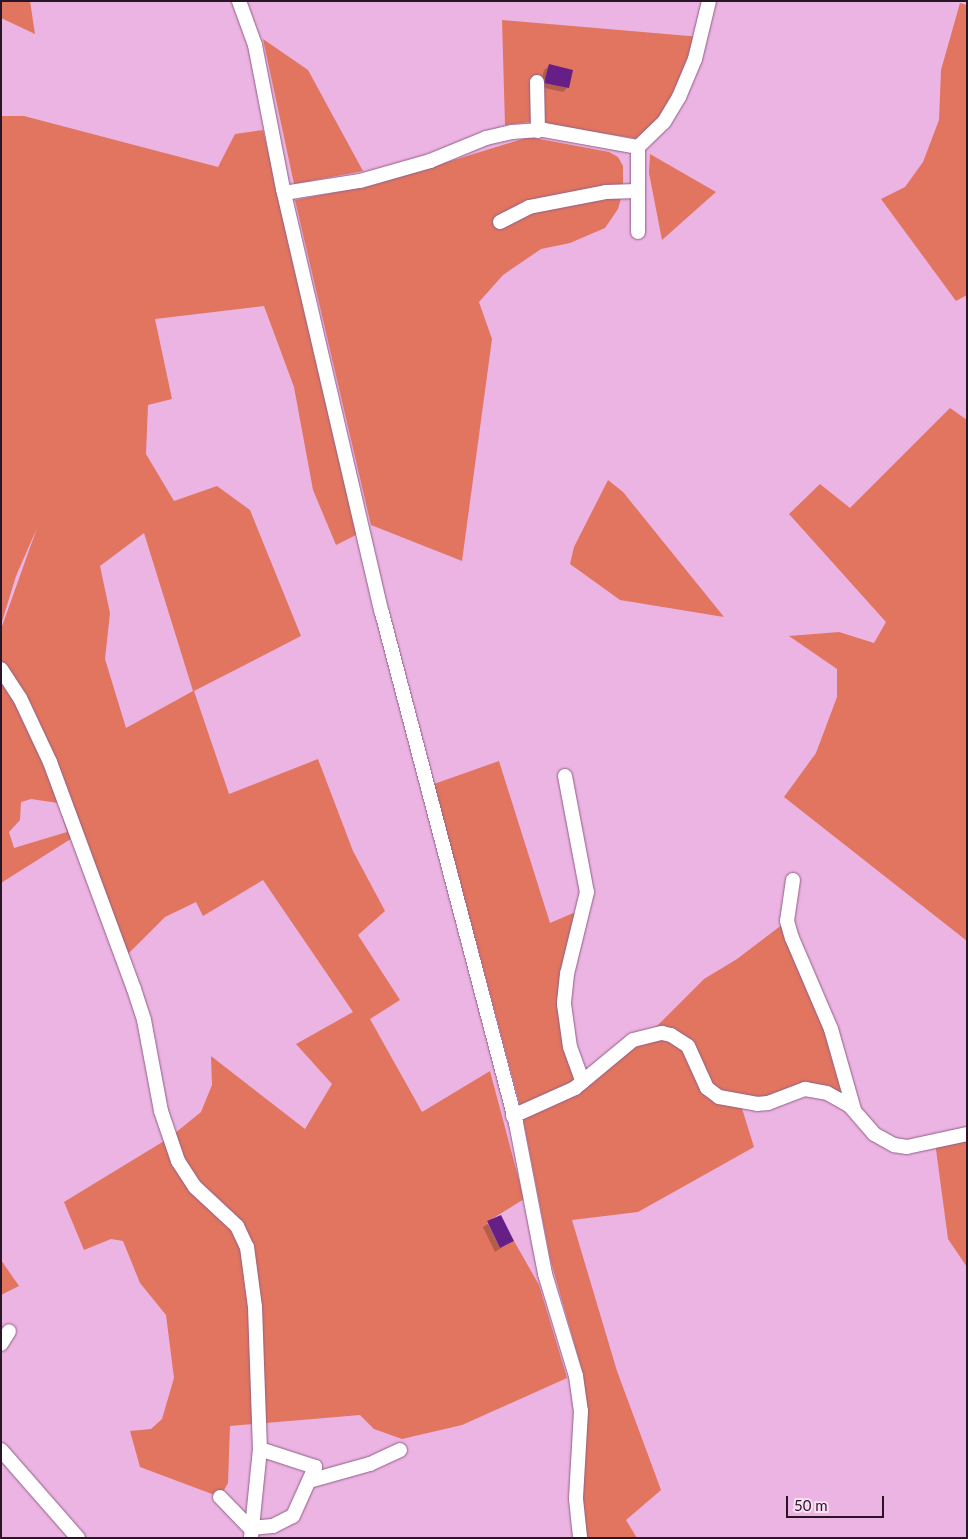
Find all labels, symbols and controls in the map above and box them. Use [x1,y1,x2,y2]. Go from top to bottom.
scale bar [788,1486,886,1518]
text: 50 m [794,1496,828,1514]

